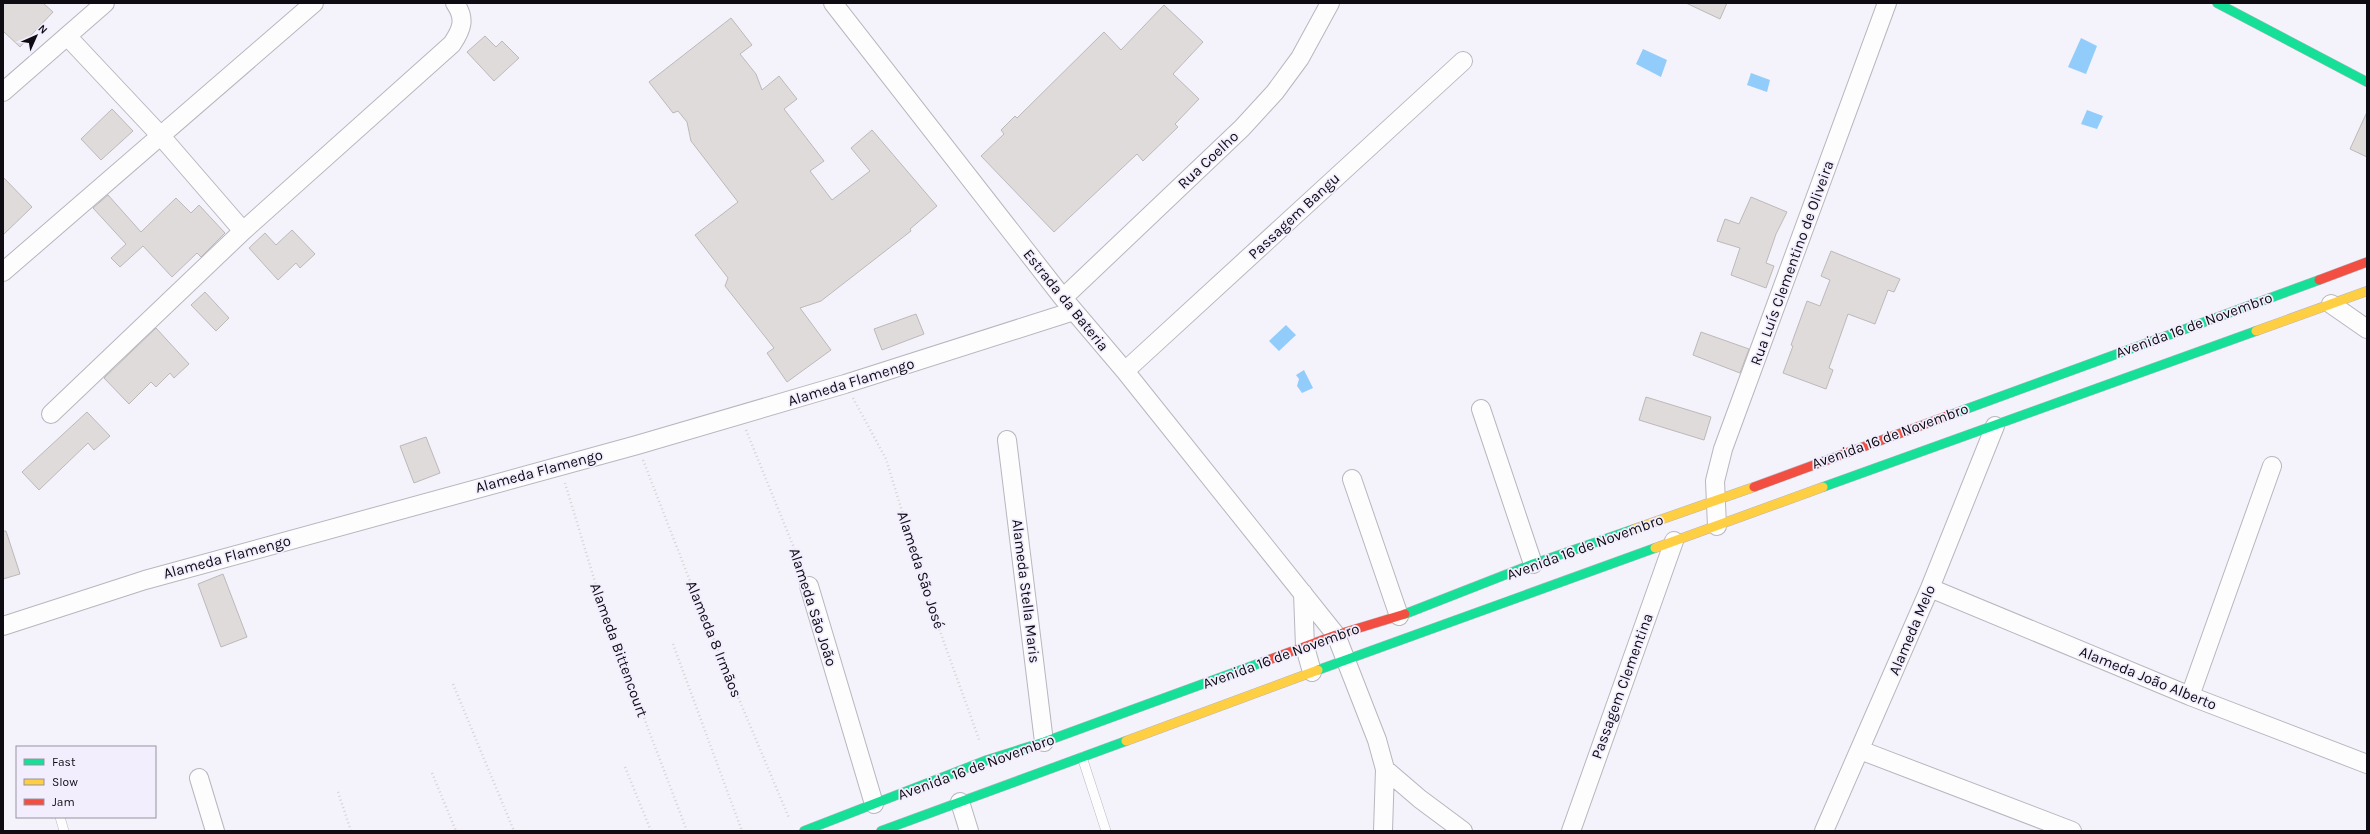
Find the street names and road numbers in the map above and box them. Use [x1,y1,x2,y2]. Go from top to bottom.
street label: Rua Coelho [1174,127,1242,193]
street label: Rua Luís Clementino de Oliveira [1746,158,1838,368]
street label: Passagem Bangu [1245,169,1343,263]
street label: Estrada da Bateria [1019,245,1113,355]
street label: Avenida 16 de Novembro [2113,288,2275,362]
street label: Alameda Flamengo [786,354,916,410]
street label: Avenida 16 de Novembro [1809,399,1971,473]
street label: Alameda Flamengo [473,445,605,497]
street label: Alameda São José [894,509,948,631]
street label: Avenida 16 de Novembro [1504,510,1666,584]
street label: Alameda Stella Maris [1008,518,1044,664]
street label: Alameda Flamengo [161,531,293,583]
street label: Alameda São João [785,546,841,668]
street label: Alameda 8 Irmãos [682,578,746,700]
street label: Alameda Bittencourt [586,580,652,720]
street label: Alameda Melo [1885,582,1939,678]
street label: Passagem Clementina [1587,611,1657,761]
street label: Avenida 16 de Novembro [1200,619,1362,693]
street label: Alameda João Alberto [2077,642,2219,714]
street label: Avenida 16 de Novembro [895,730,1057,804]

